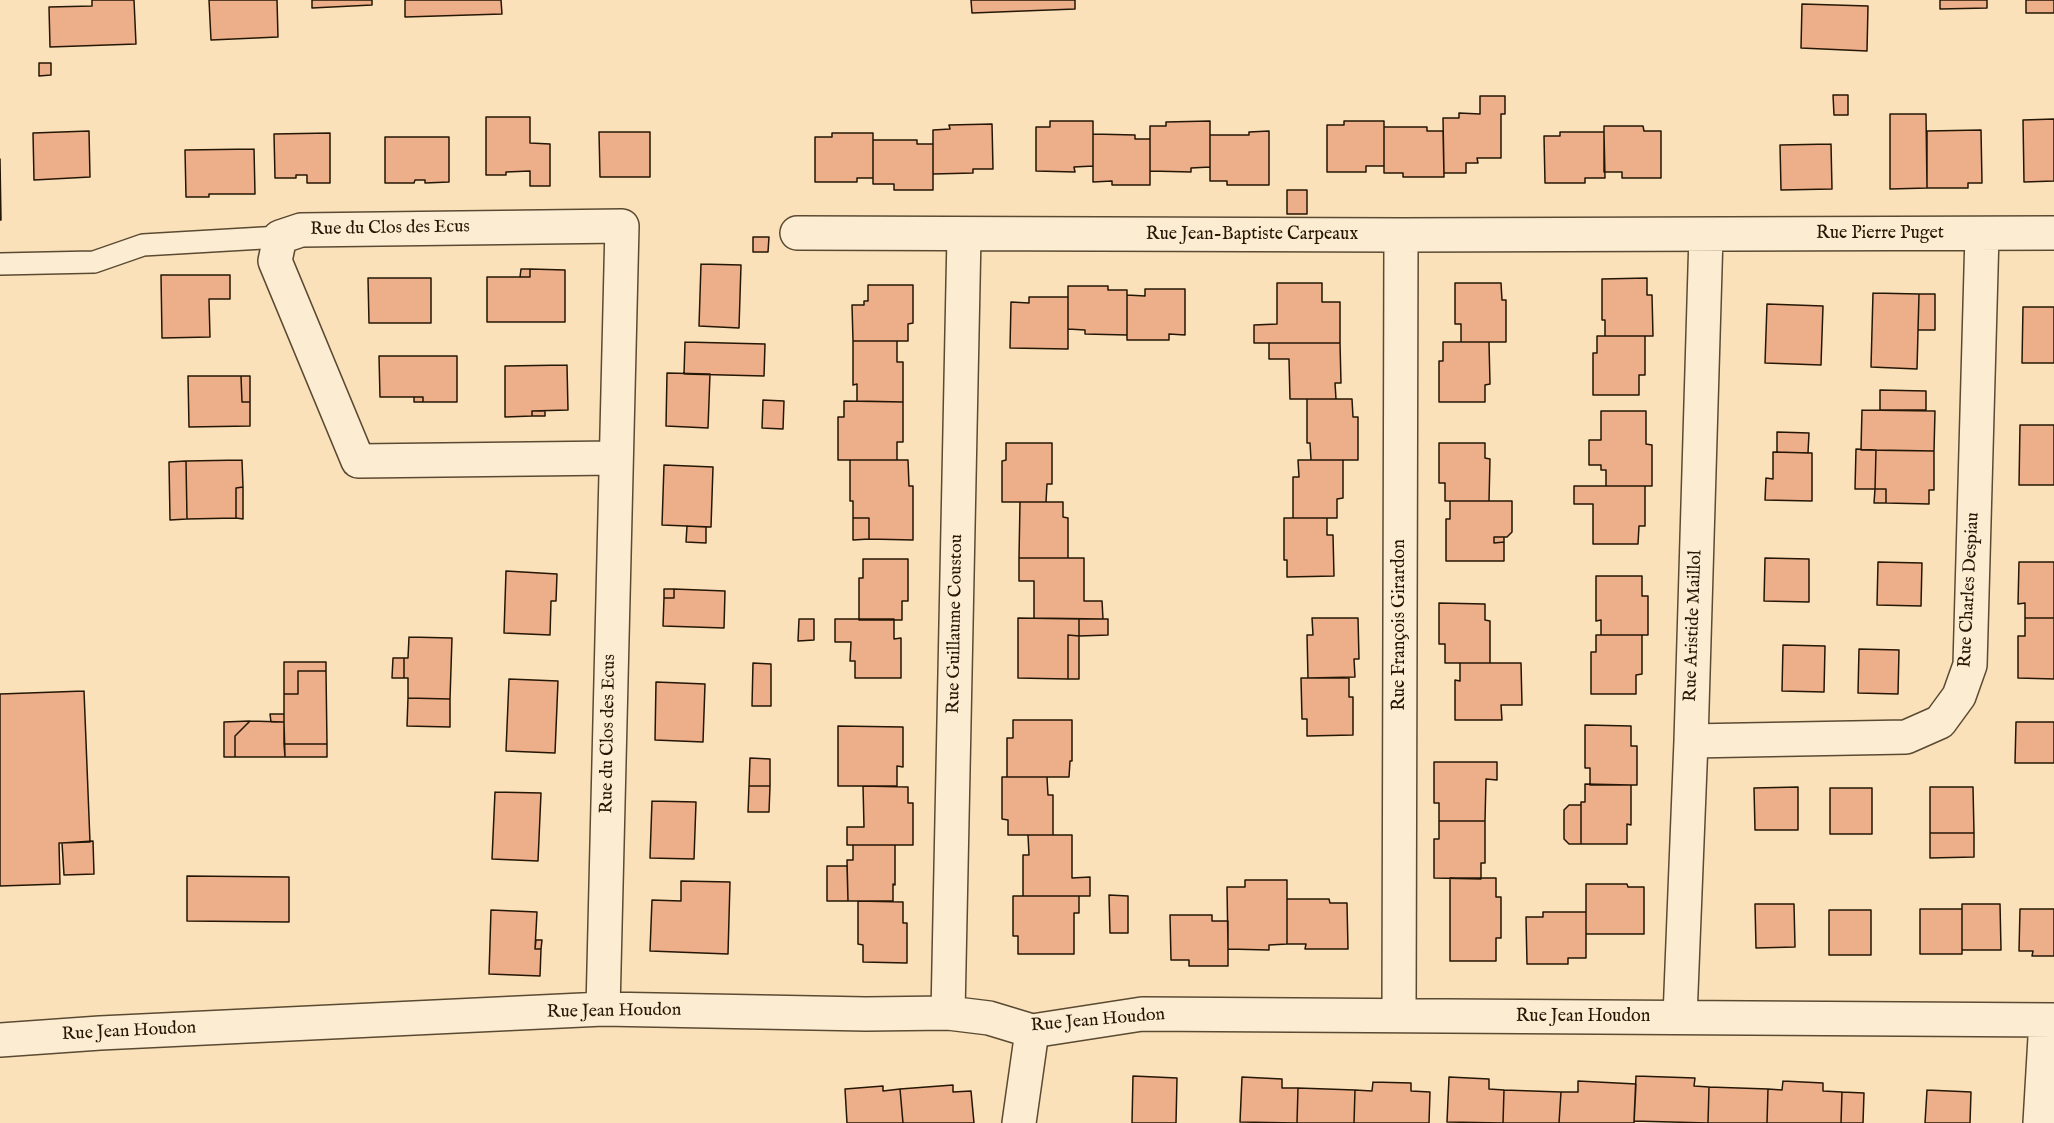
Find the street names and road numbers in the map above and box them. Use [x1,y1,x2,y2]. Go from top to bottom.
street label: Rue du Clos des Ecus [310,217,470,241]
street label: Rue Pierre Puget [1816,223,1944,245]
street label: Rue Jean-Baptiste Carpeaux [1146,224,1358,246]
street label: Rue Charles Despiau [1955,512,1985,668]
street label: Rue Guillaume Coustou [944,534,968,714]
street label: Rue François Girardon [1389,539,1411,711]
street label: Rue Aristide Maillol [1681,550,1707,702]
street label: Rue du Clos des Ecus [597,654,621,814]
street label: Rue Jean Houdon [547,1000,681,1024]
street label: Rue Jean Houdon [1030,1004,1166,1038]
street label: Rue Jean Houdon [1516,1006,1650,1028]
street label: Rue Jean Houdon [61,1018,197,1046]

